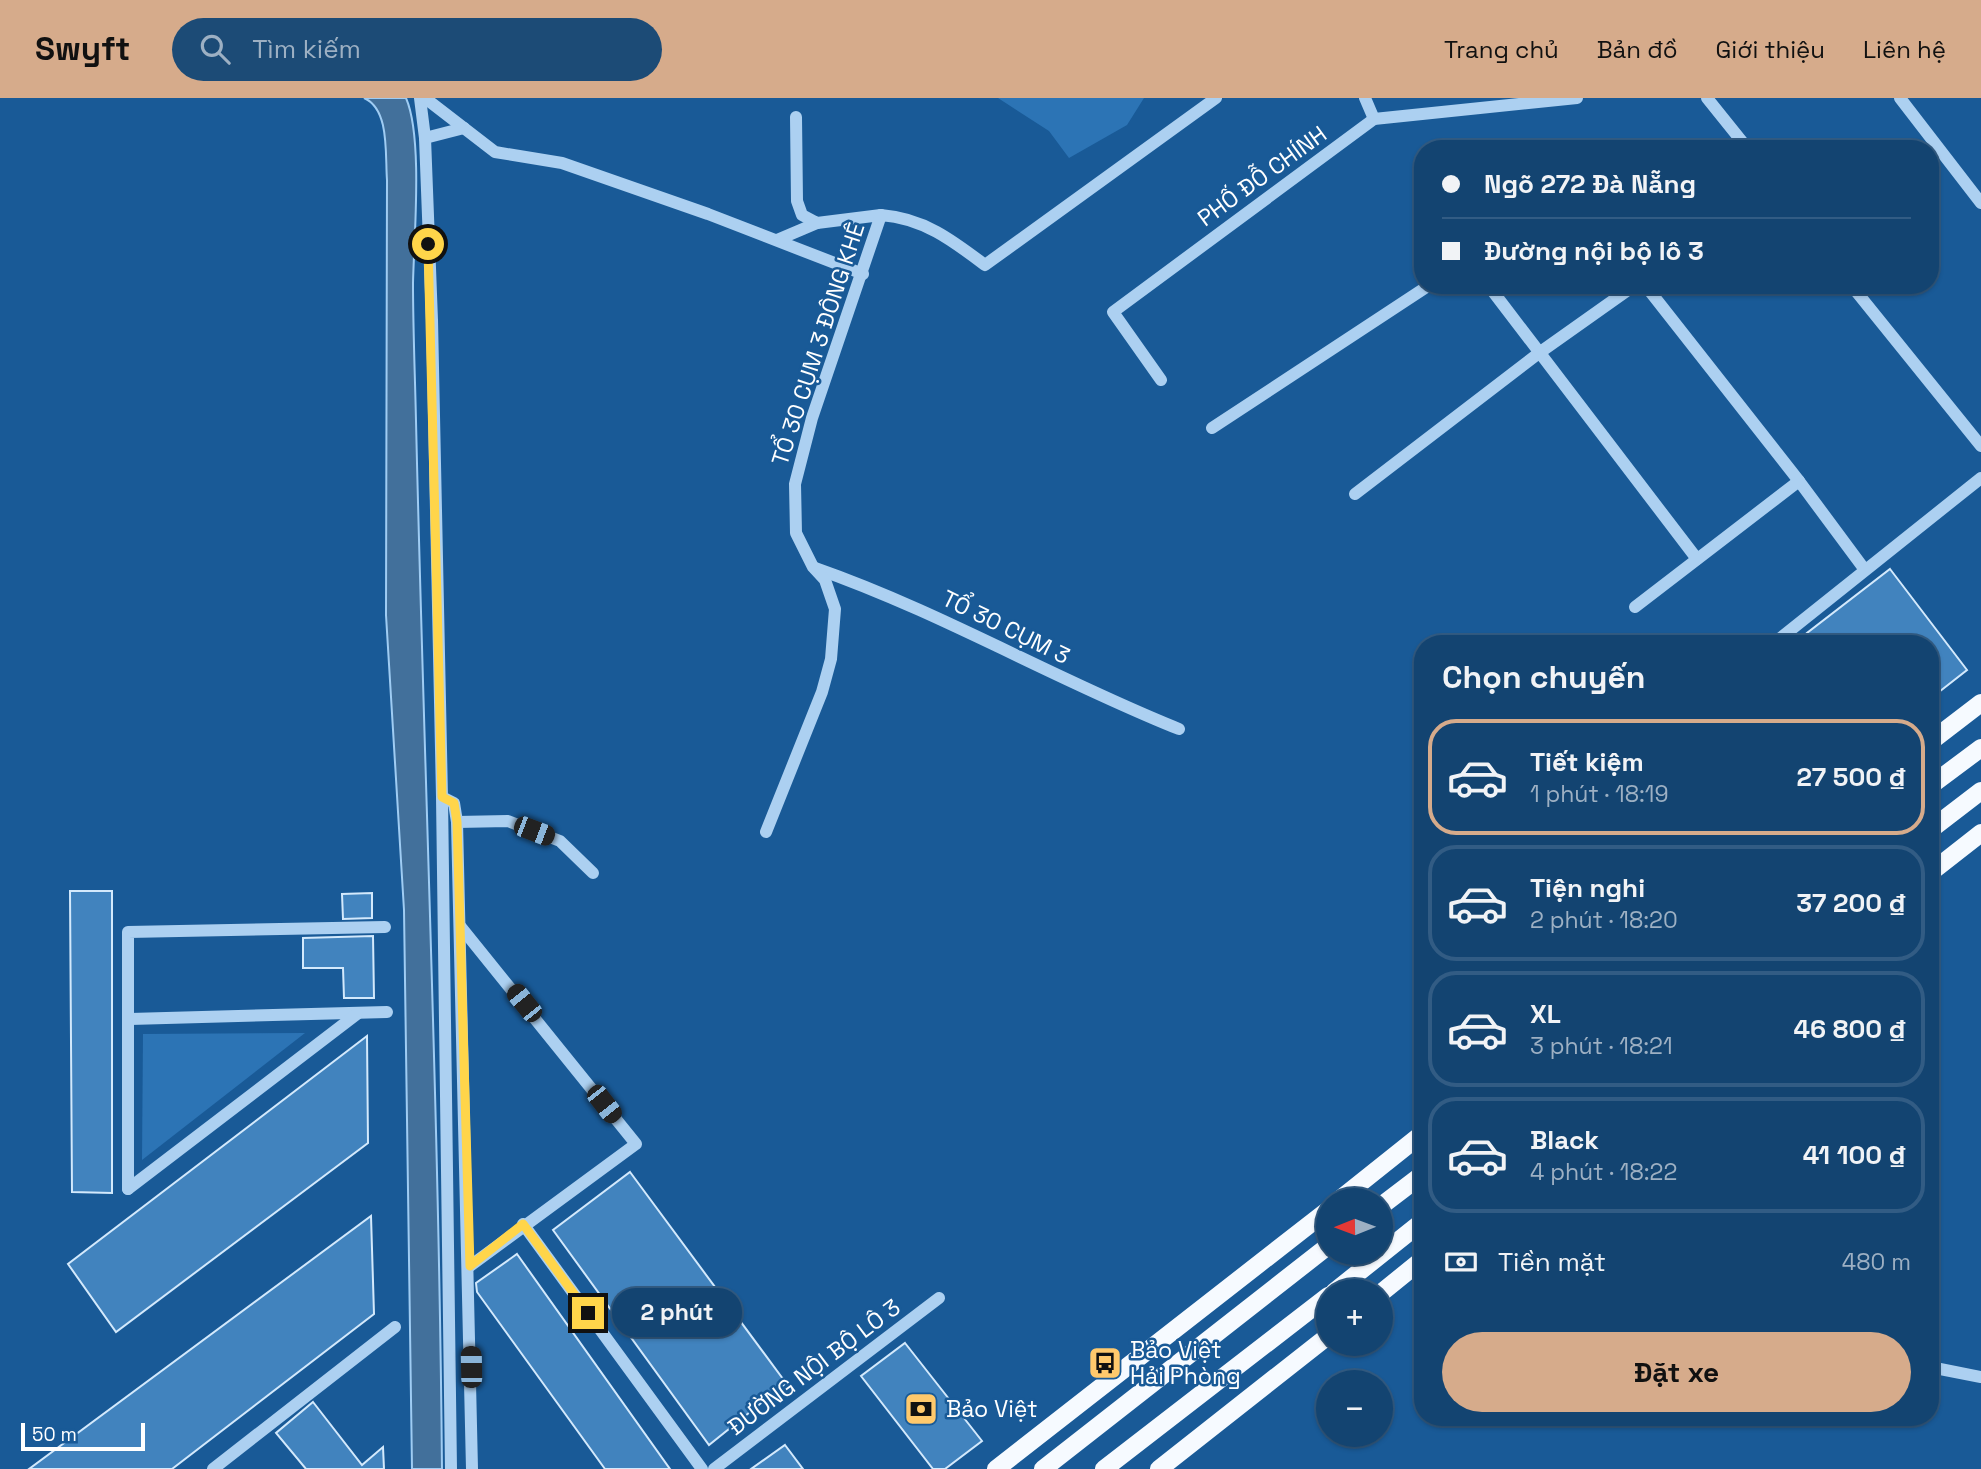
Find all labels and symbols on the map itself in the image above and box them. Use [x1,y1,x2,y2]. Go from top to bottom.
street label: PHỐ ĐỖ CHÍNH [1190,117,1333,233]
street label: TỔ 30 CỤM 3 ĐÔNG KHÊ [762,218,871,469]
route start [412,228,444,260]
street label: TỔ 30 CỤM 3 [937,580,1076,671]
car [511,814,558,848]
car [503,980,546,1026]
car [583,1081,626,1127]
north arrow [1316,1188,1393,1265]
callout: 2 phút [612,1288,742,1338]
street label: ĐƯỜNG NỘI BỘ LÔ 3 [722,1292,906,1442]
route end [572,1297,604,1329]
place label: Bảo Việt Hải Phòng [1130,1335,1241,1391]
bus stop icon: Bảo Việt Hải Phòng [1086,1344,1124,1382]
car [461,1346,482,1388]
bank icon: Bảo Việt [902,1390,940,1428]
place label: Bảo Việt [946,1394,1038,1424]
scale bar [21,1420,145,1452]

